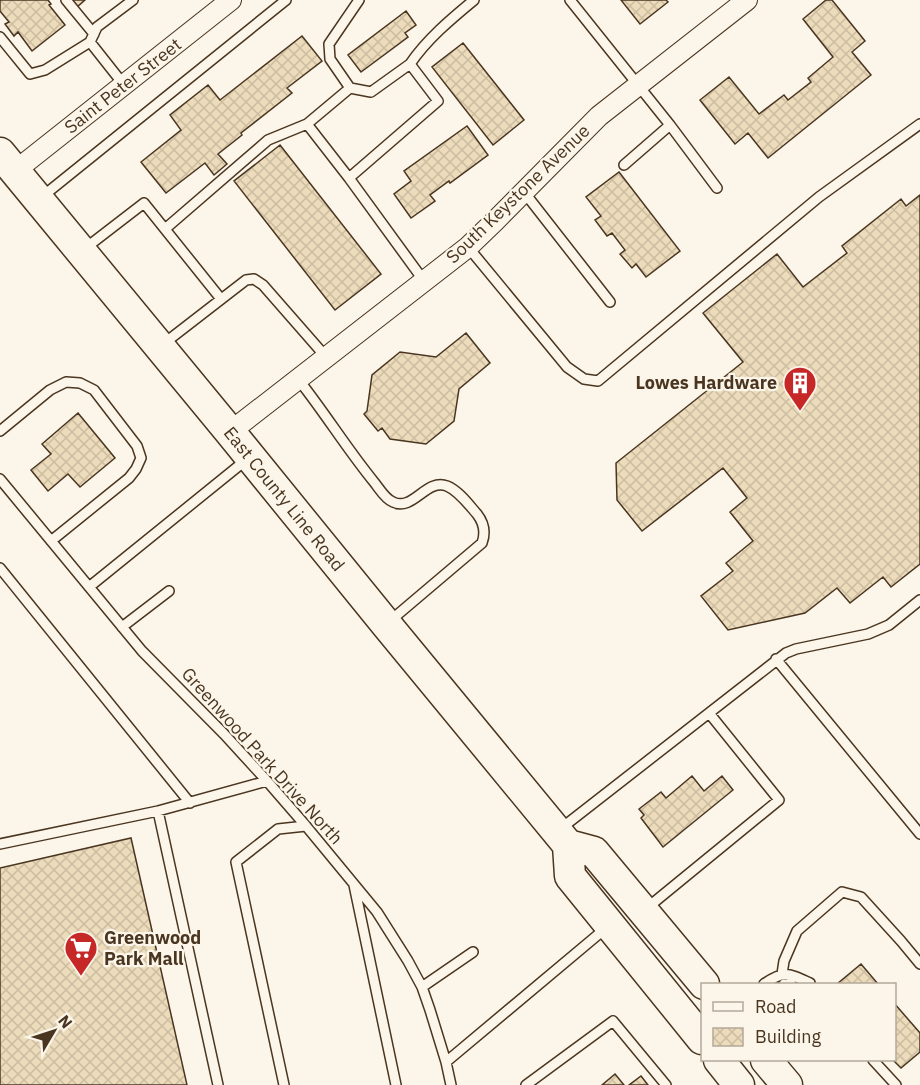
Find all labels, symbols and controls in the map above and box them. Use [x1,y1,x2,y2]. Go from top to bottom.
street label: Saint Peter Street [60,33,186,138]
street label: South Keystone Avenue [441,119,594,268]
building icon: Lowes Hardware [782,365,818,412]
place label: Lowes Hardware [635,371,777,394]
street label: East County Line Road [219,422,350,576]
street label: Greenwood Park Drive North [177,662,348,849]
place label: Greenwood Park Mall [104,926,201,970]
supermarket icon: Greenwood Park Mall [63,930,99,977]
legend [701,983,896,1061]
text: Road [755,995,796,1018]
north arrow [24,1001,84,1061]
text: N [54,1011,77,1032]
text: Building [755,1025,822,1048]

